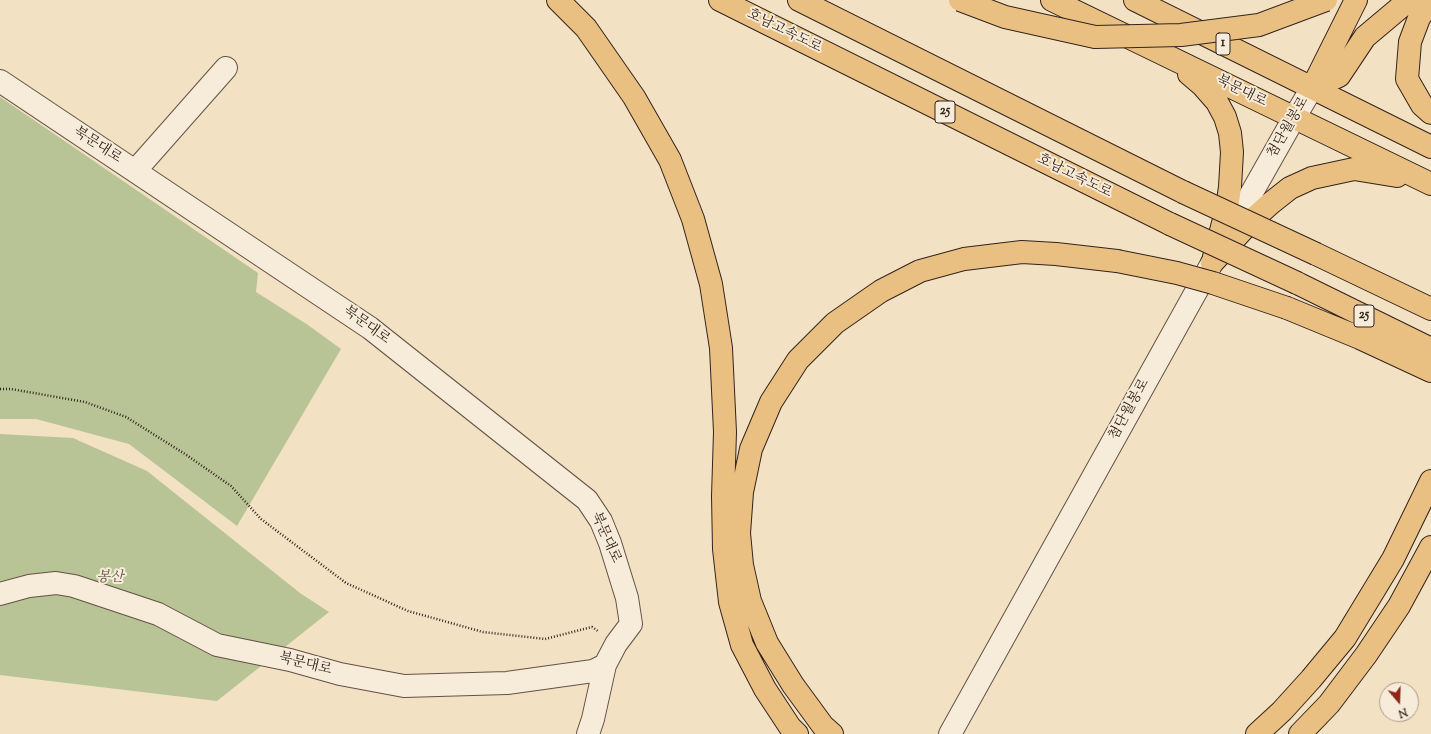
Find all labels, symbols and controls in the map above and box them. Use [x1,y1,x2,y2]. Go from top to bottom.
street label: 호남고속도로 [744,7,824,57]
road number: 1 [1216,33,1230,55]
street label: 북문대로 [1213,73,1269,111]
street label: 첨단월봉로 [1265,95,1313,161]
road number: 25 [935,101,955,123]
street label: 북문대로 [70,124,124,168]
street label: 호남고속도로 [1034,152,1114,202]
street label: 북문대로 [339,303,393,349]
road number: 25 [1354,305,1374,327]
street label: 첨단월봉로 [1106,376,1154,444]
street label: 북문대로 [586,510,624,566]
park label: 봉산 [96,571,124,587]
street label: 북문대로 [277,650,333,680]
north arrow [1379,682,1419,722]
text: N [1396,703,1409,721]

